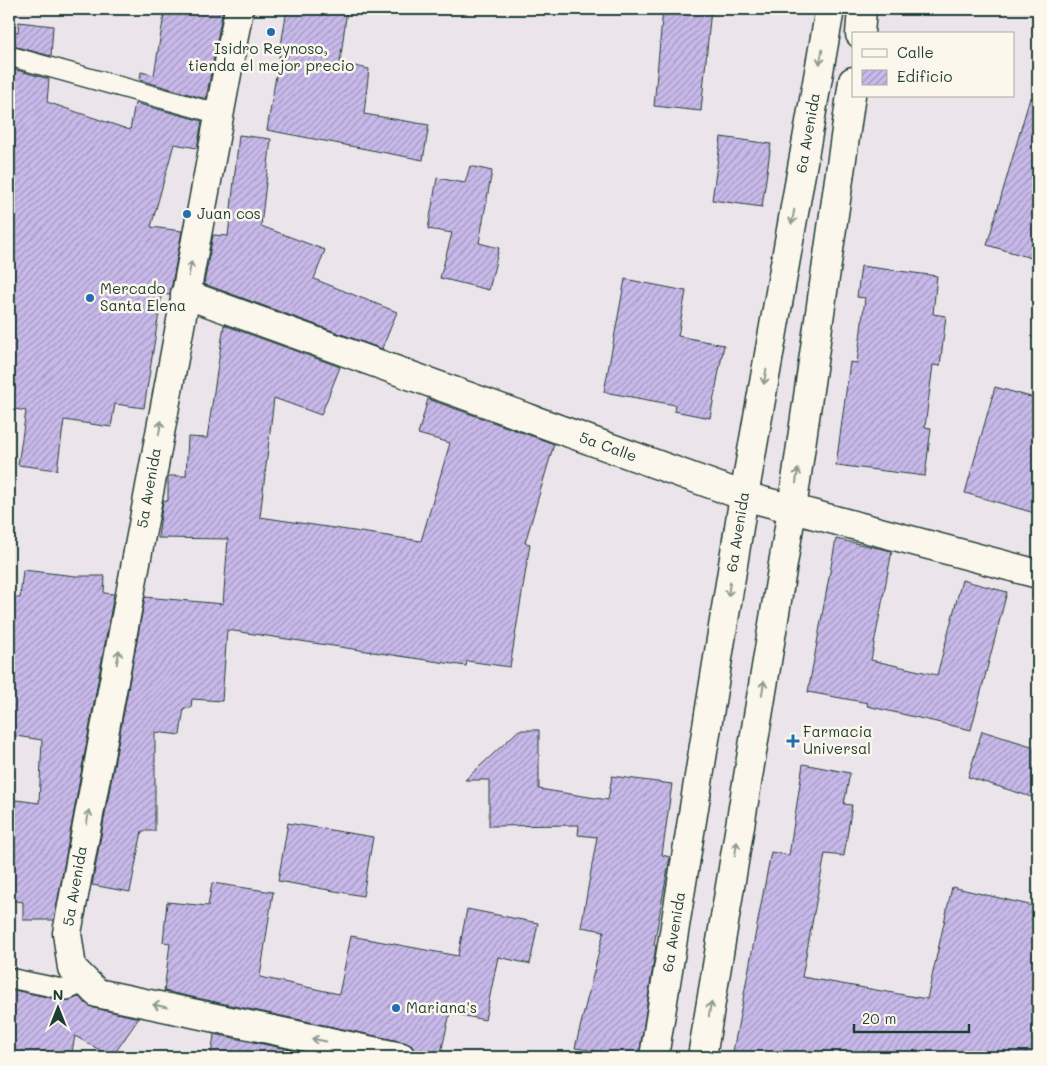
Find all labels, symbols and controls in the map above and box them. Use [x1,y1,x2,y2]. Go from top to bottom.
marker: Isidro Reynoso, tienda el mejor precio [265,26,277,38]
legend [852,32,1014,98]
place label: Isidro Reynoso, tienda el mejor precio [188,38,354,75]
text: Calle [897,42,934,62]
one-way arrow [816,48,826,64]
text: Edificio [897,66,953,86]
street label: 6a Avenida [790,91,824,174]
place label: Juan cos [197,203,261,223]
marker: Juan cos [181,208,193,220]
one-way arrow [788,208,798,224]
one-way arrow [185,261,195,277]
place label: Mercado Santa Elena [100,278,186,315]
marker: Mercado Santa Elena [84,292,96,304]
one-way arrow [759,368,769,384]
one-way arrow [156,421,165,437]
street label: 5a Calle [577,426,640,466]
street label: 5a Avenida [131,446,165,529]
one-way arrow [792,469,802,485]
street label: 6a Avenida [721,490,753,573]
one-way arrow [724,580,734,596]
one-way arrow [113,649,123,665]
one-way arrow [758,681,768,697]
place label: Farmacia Universal [803,721,872,758]
marker: Farmacia Universal [787,735,799,747]
one-way arrow [84,809,93,825]
one-way arrow [732,841,742,857]
street label: 5a Avenida [57,844,91,927]
street label: 6a Avenida [657,890,689,973]
north arrow [32,984,82,1034]
text: N [53,985,63,1004]
place label: Mariana's [406,997,477,1017]
one-way arrow [152,1001,168,1010]
scale bar [854,1001,970,1033]
marker: Mariana's [390,1002,402,1014]
one-way arrow [706,1002,716,1018]
text: 20 m [862,1008,896,1028]
one-way arrow [311,1035,327,1044]

